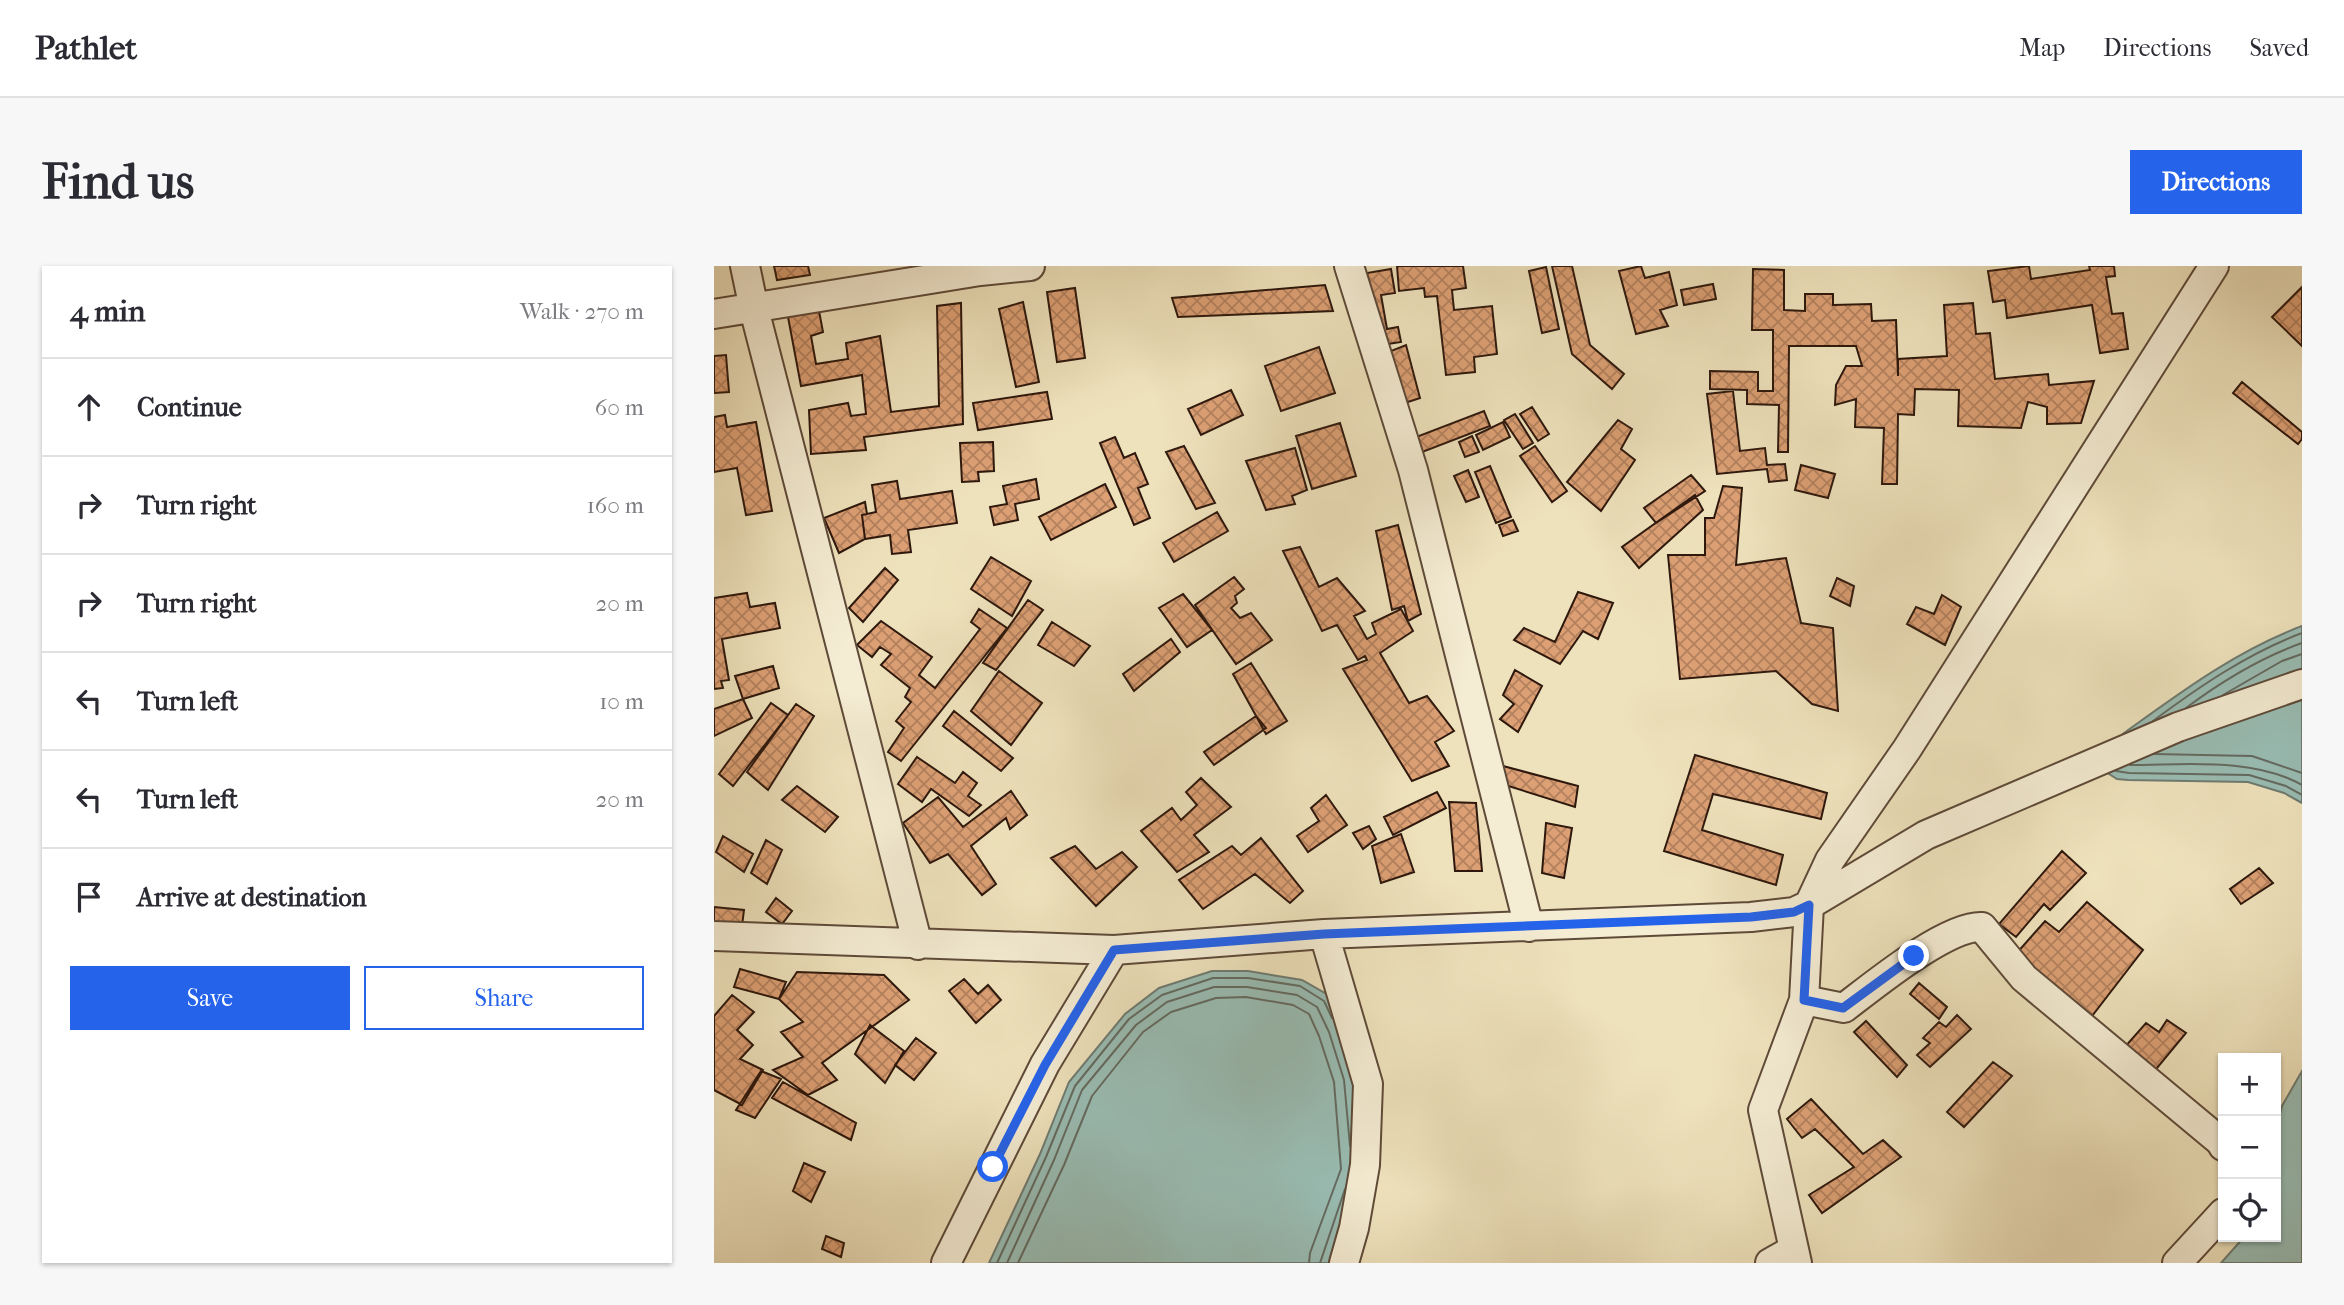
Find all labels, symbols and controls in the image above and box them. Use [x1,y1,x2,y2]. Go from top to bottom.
text: Pathlet [35,29,137,68]
text: Map [2019,34,2065,62]
text: Directions [2103,34,2211,62]
text: Saved [2249,34,2309,62]
button: Directions [2130,150,2302,214]
text: Find us [42,153,194,211]
text: 4 min [70,294,145,329]
text: Walk · 270 m [520,298,644,325]
icon: ahead [70,388,108,426]
text: Continue [137,392,242,423]
text: 60 m [595,394,644,421]
icon: right [70,486,108,524]
text: Turn right [137,490,257,521]
text: 160 m [587,492,644,519]
icon: right [70,584,108,622]
text: Turn right [137,588,257,619]
text: 20 m [595,590,644,617]
icon: left [70,682,108,720]
text: Turn left [137,686,238,717]
text: 10 m [599,688,644,715]
icon: left [70,780,108,818]
text: Turn left [137,784,238,815]
text: 20 m [595,786,644,813]
icon: arrive [70,878,108,916]
text: Arrive at destination [137,882,367,913]
route end [1898,940,1929,971]
button: Save [70,966,350,1030]
button: Share [364,966,644,1030]
map controls [2218,1053,2281,1242]
button: + [2218,1053,2281,1116]
button: − [2218,1116,2281,1179]
route start [977,1151,1008,1182]
button: locate [2218,1179,2281,1242]

